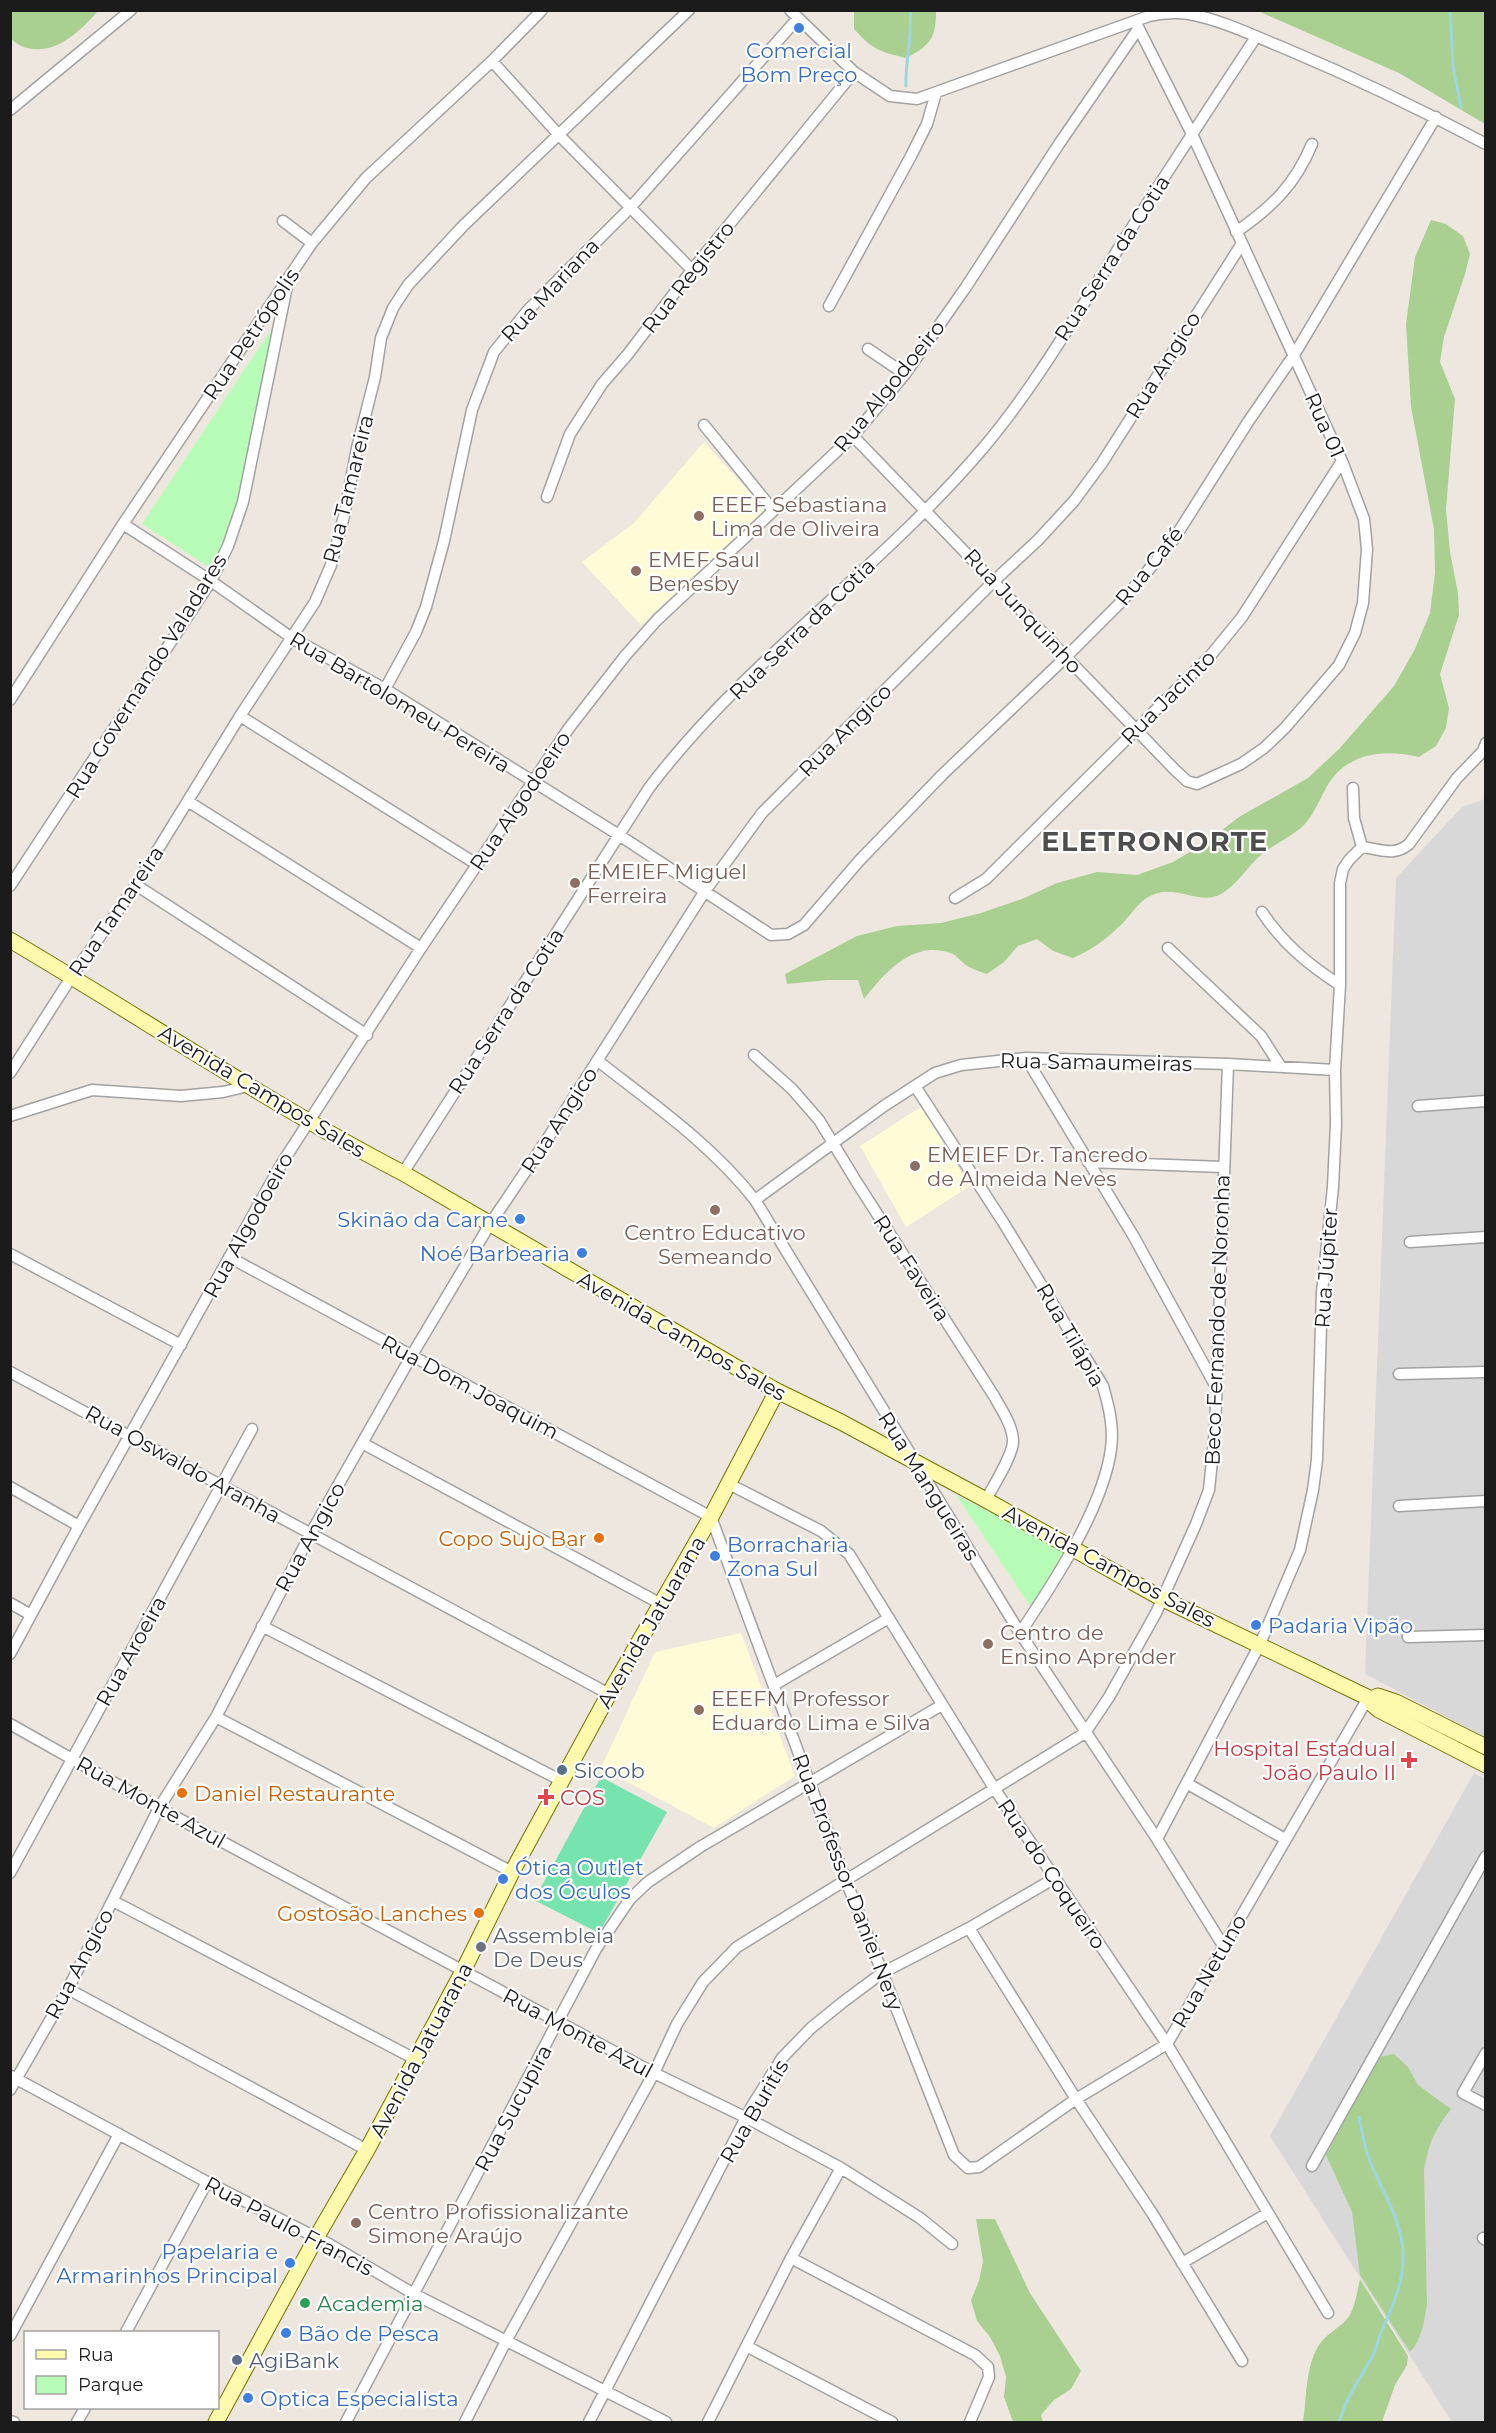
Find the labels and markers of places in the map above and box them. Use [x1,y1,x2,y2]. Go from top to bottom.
marker: Comercial Bom Preço [792,21,806,35]
place label: Comercial Bom Preço [740,38,858,87]
place label: EEEF Sebastiana Lima de Oliveira [711,492,888,541]
marker: EEEF Sebastiana Lima de Oliveira [692,509,706,523]
place label: EMEF Saul Benesby [648,547,760,596]
marker: EMEF Saul Benesby [629,564,643,578]
place label: EMEIEF Miguel Ferreira [587,859,747,908]
marker: EMEIEF Miguel Ferreira [568,876,582,890]
place label: EMEIEF Dr. Tancredo de Almeida Neves [927,1142,1148,1191]
marker: EMEIEF Dr. Tancredo de Almeida Neves [908,1159,922,1173]
marker: Centro Educativo Semeando [708,1203,722,1217]
place label: Skinão da Carne [337,1207,508,1232]
marker: Skinão da Carne [513,1212,527,1226]
place label: Centro Educativo Semeando [624,1220,806,1269]
place label: Noé Barbearia [420,1241,570,1266]
marker: Noé Barbearia [575,1246,589,1260]
place label: Copo Sujo Bar [438,1526,587,1551]
marker: Copo Sujo Bar [592,1531,606,1545]
place label: Borracharia Zona Sul [727,1532,849,1581]
marker: Borracharia Zona Sul [708,1549,722,1563]
place label: Padaria Vipão [1268,1613,1413,1638]
marker: Padaria Vipão [1249,1618,1263,1632]
place label: Centro de Ensino Aprender [1000,1620,1177,1669]
marker: Centro de Ensino Aprender [981,1637,995,1651]
place label: EEEFM Professor Eduardo Lima e Silva [711,1686,931,1735]
marker: EEEFM Professor Eduardo Lima e Silva [692,1703,706,1717]
place label: Hospital Estadual João Paulo II [1213,1736,1396,1785]
marker: Hospital Estadual João Paulo II [1400,1751,1418,1769]
place label: Sicoob [574,1758,645,1783]
marker: Sicoob [555,1763,569,1777]
place label: Daniel Restaurante [194,1781,395,1806]
place label: COS [560,1785,605,1810]
marker: Daniel Restaurante [175,1786,189,1800]
marker: COS [537,1788,555,1806]
place label: Ótica Outlet dos Óculos [515,1855,644,1904]
marker: Ótica Outlet dos Óculos [496,1872,510,1886]
place label: Gostosão Lanches [277,1901,467,1926]
marker: Gostosão Lanches [472,1906,486,1920]
place label: Assembleia De Deus [493,1923,614,1972]
marker: Assembleia De Deus [474,1940,488,1954]
place label: Centro Profissionalizante Simone Araújo [368,2199,629,2248]
marker: Centro Profissionalizante Simone Araújo [349,2216,363,2230]
place label: Papelaria e Armarinhos Principal [57,2239,278,2288]
marker: Papelaria e Armarinhos Principal [283,2256,297,2270]
place label: Academia [317,2291,423,2316]
marker: Academia [298,2296,312,2310]
place label: Bão de Pesca [298,2321,439,2346]
marker: Bão de Pesca [279,2326,293,2340]
place label: AgiBank [249,2348,339,2373]
marker: AgiBank [230,2353,244,2367]
place label: Optica Especialista [260,2386,459,2411]
marker: Optica Especialista [241,2391,255,2405]

